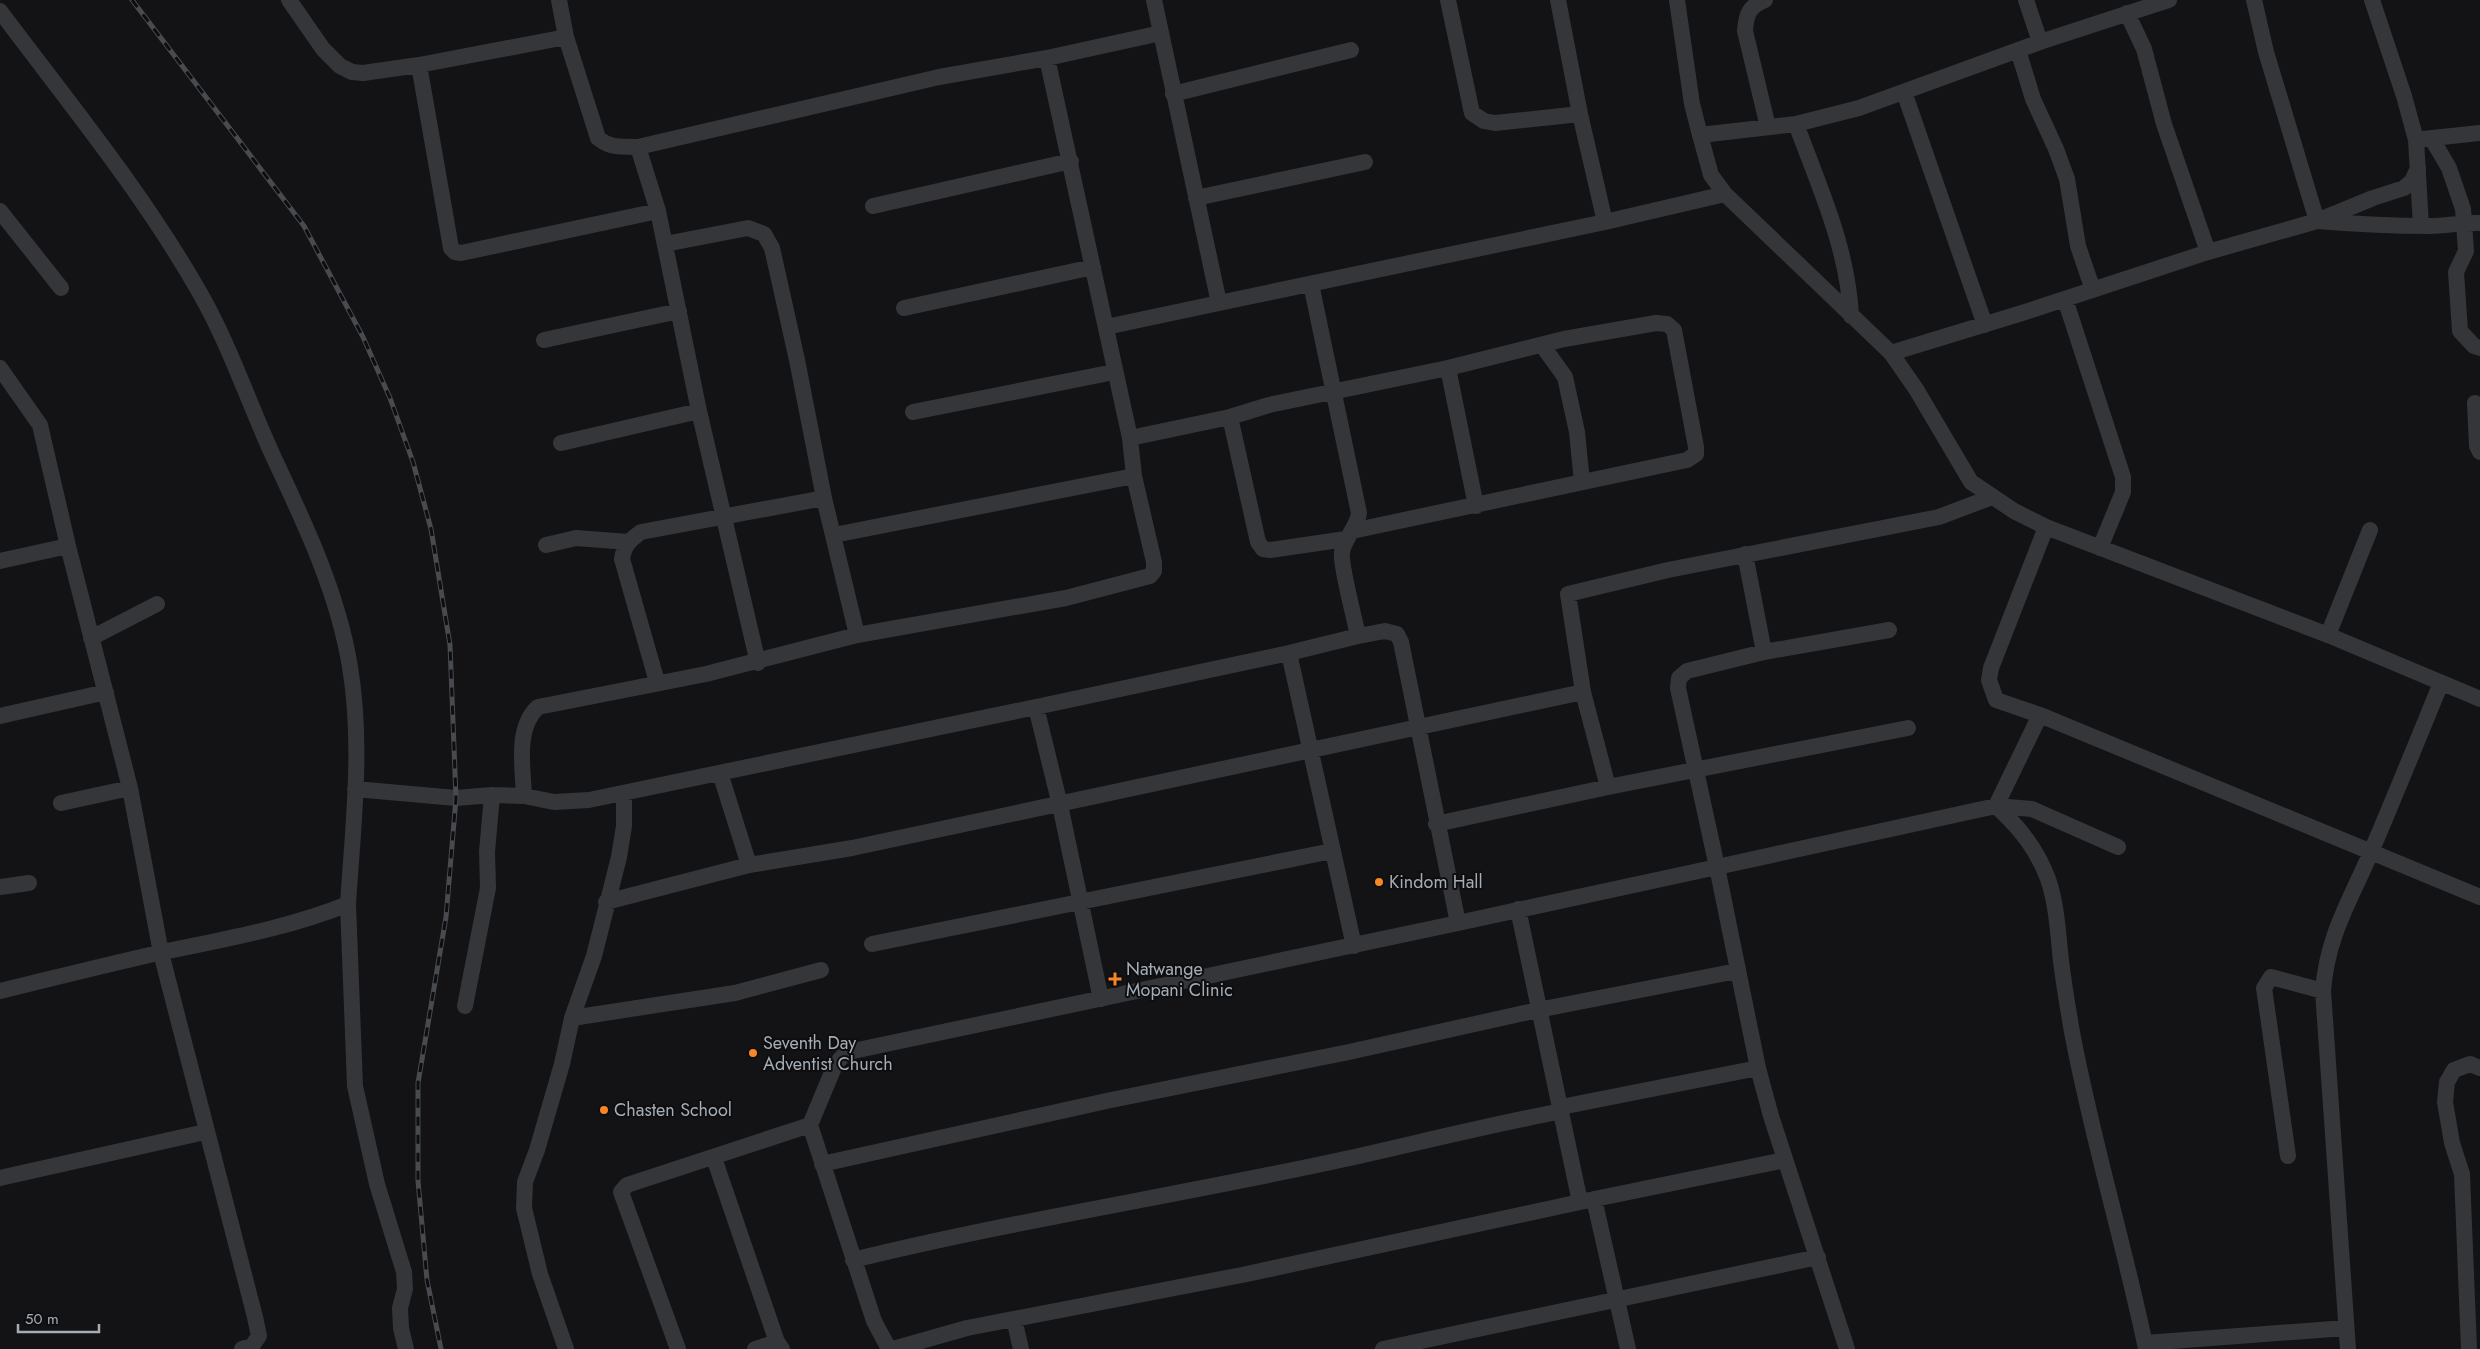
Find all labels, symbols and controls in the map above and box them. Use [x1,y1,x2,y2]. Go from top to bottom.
place label: Kindom Hall [1389,869,1483,895]
marker: Kindom Hall [1373,876,1385,888]
place label: Natwange Mopani Clinic [1126,956,1233,1003]
marker: Natwange Mopani Clinic [1108,972,1122,986]
place label: Seventh Day Adventist Church [763,1030,893,1077]
marker: Seventh Day Adventist Church [747,1047,759,1059]
place label: Chasten School [614,1097,732,1123]
marker: Chasten School [598,1104,610,1116]
scale bar [18,1302,99,1334]
text: 50 m [25,1308,59,1330]

